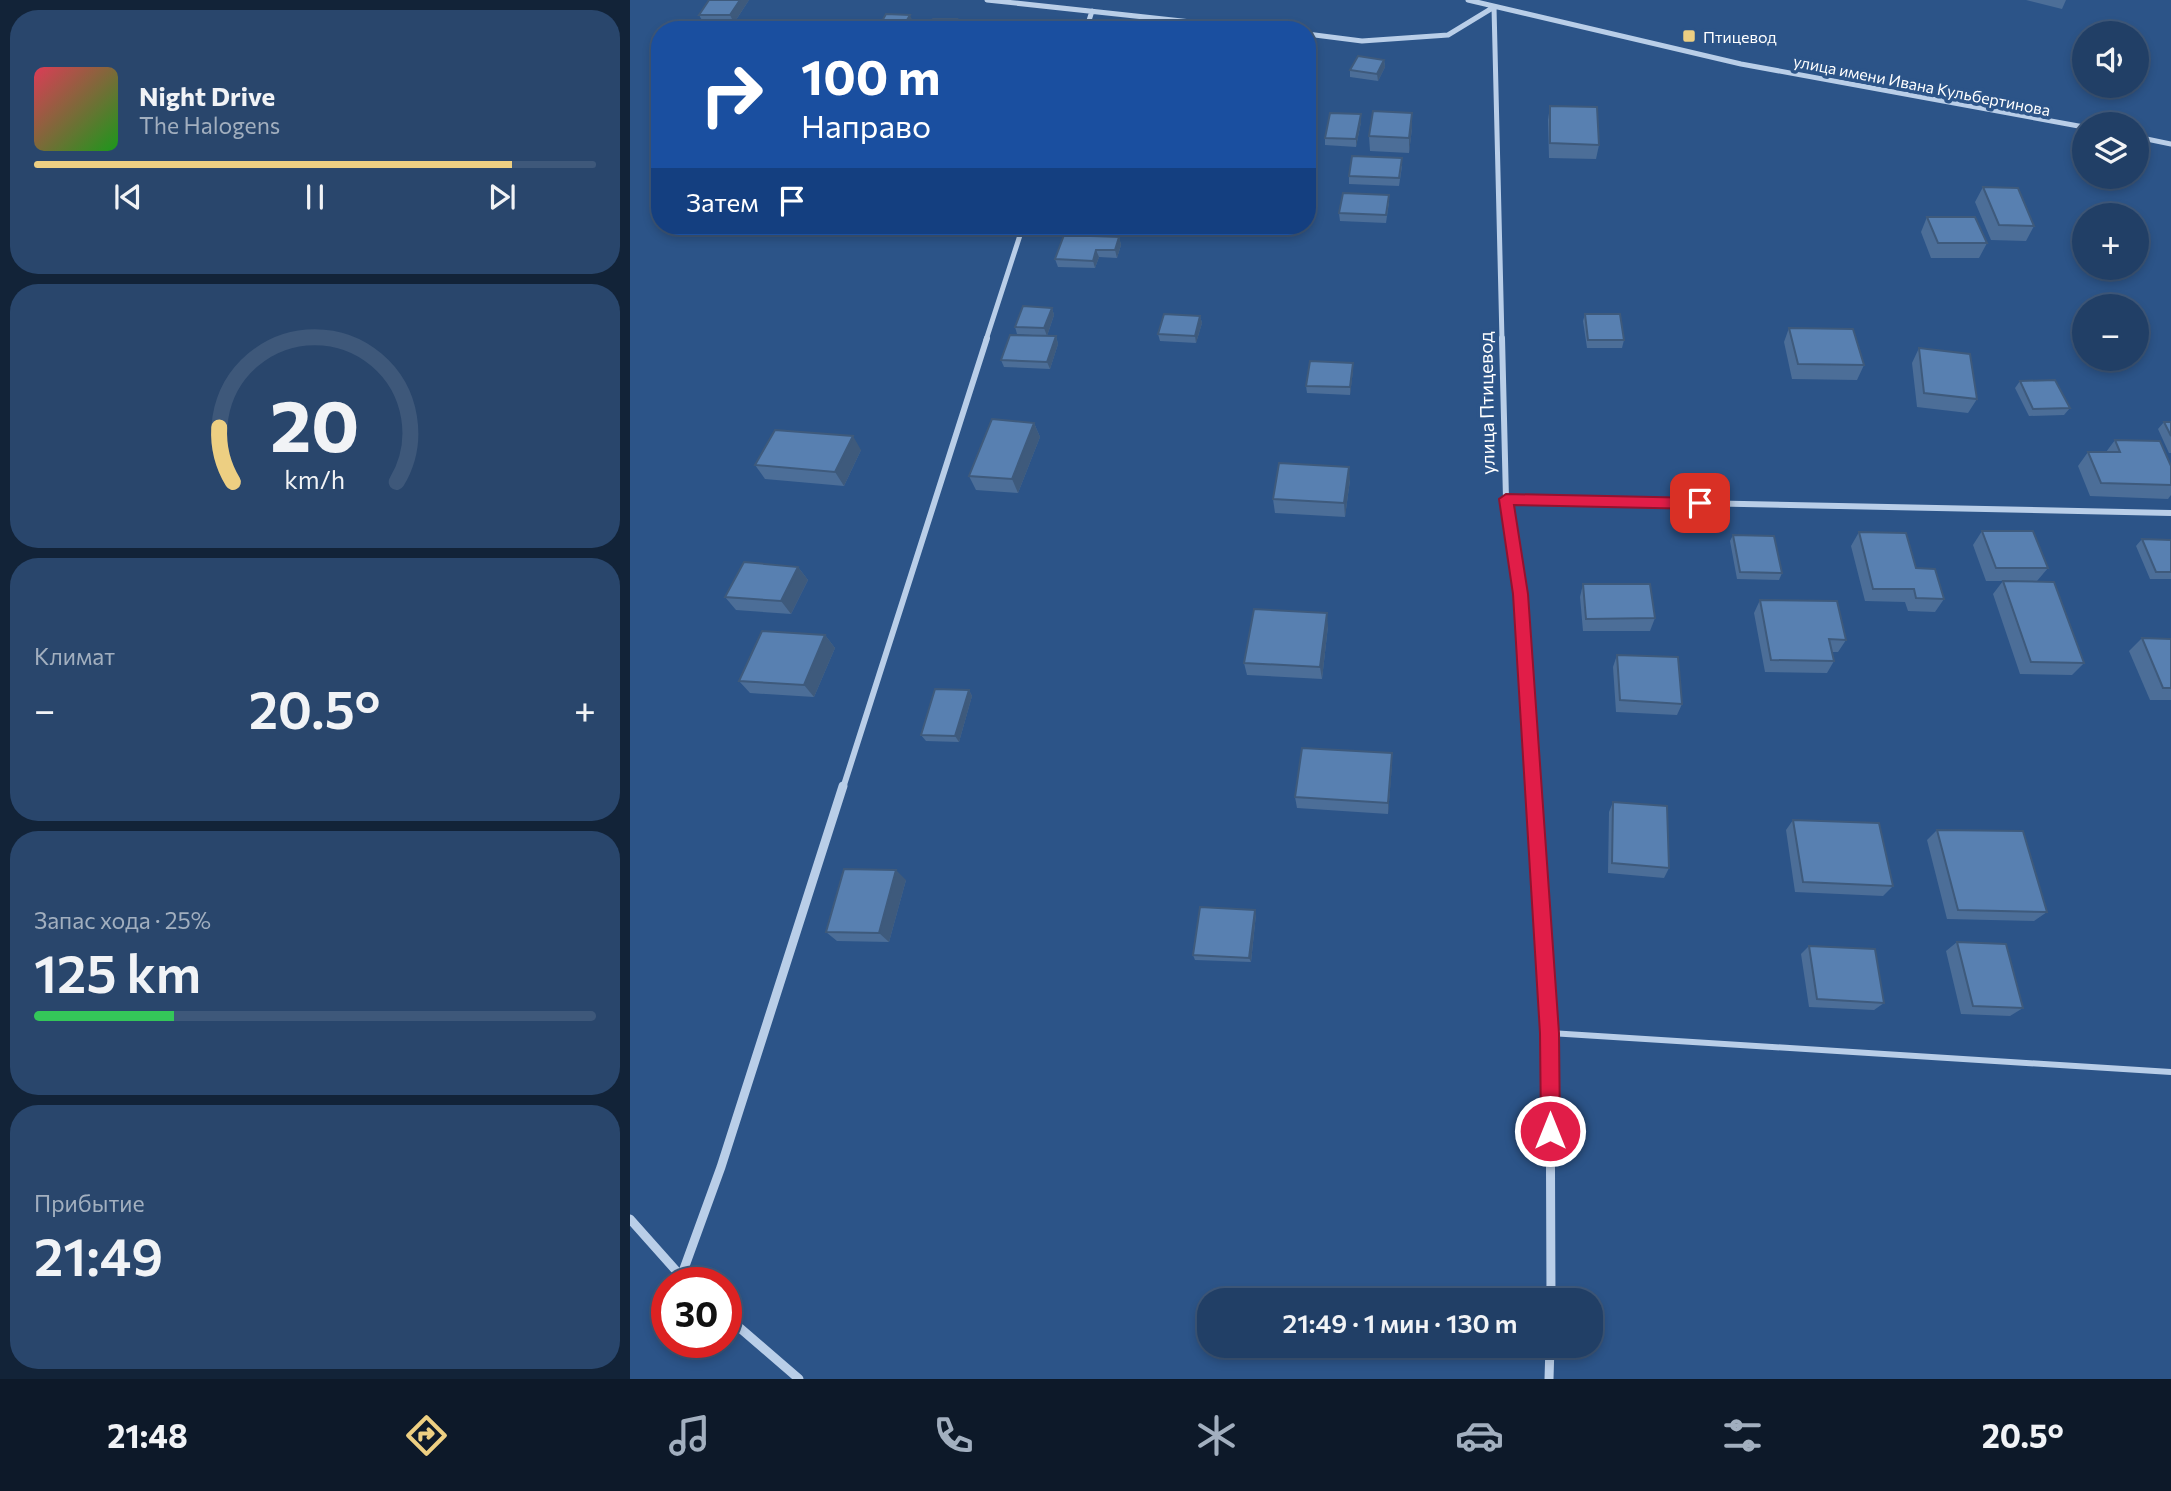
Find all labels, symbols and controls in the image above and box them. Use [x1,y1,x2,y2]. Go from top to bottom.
map controls [2072,21,2149,371]
button: sound [2072,21,2149,98]
place label: Птицевод [1703,27,1777,46]
marker: Птицевод [1681,28,1697,44]
text: 100 m [801,45,940,105]
icon: right [686,49,777,140]
street label: улица имени Ивана Кульбертинова [1792,51,2052,119]
text: Night Drive [139,80,275,111]
text: Направо [801,105,931,145]
text: The Halogens [139,111,280,139]
button: layers [2072,112,2149,189]
icon: previous [109,178,147,216]
icon: pause [296,178,334,216]
icon: next [483,178,521,216]
icon: arrive [773,182,811,220]
text: Затем [686,186,759,217]
button: + [2072,203,2149,280]
button: − [2072,294,2149,371]
street label: улица Птицевод [1473,331,1499,475]
text: 20 [270,378,360,467]
text: km/h [285,463,345,493]
pin [1670,473,1730,533]
icon: arrive [1681,484,1719,522]
text: Климат [34,642,115,670]
text: 20.5° [249,676,380,740]
text: − [34,685,56,732]
text: + [574,685,596,732]
text: Запас хода · 25% [34,906,211,934]
text: 125 km [34,940,201,1004]
position arrow [1513,1094,1587,1168]
text: Прибытие [34,1189,145,1217]
text: 21:49 [34,1223,163,1287]
speed limit sign: 30 [651,1267,742,1358]
text: 21:49 · 1 мин · 130 m [1283,1307,1517,1338]
icon: directions [402,1411,451,1460]
icon: music [665,1411,714,1460]
icon: phone [929,1411,978,1460]
icon: climate [1192,1411,1241,1460]
icon: car [1455,1411,1504,1460]
icon: filters [1718,1411,1767,1460]
text: 21:48 [107,1415,188,1455]
text: 20.5° [1982,1415,2064,1455]

